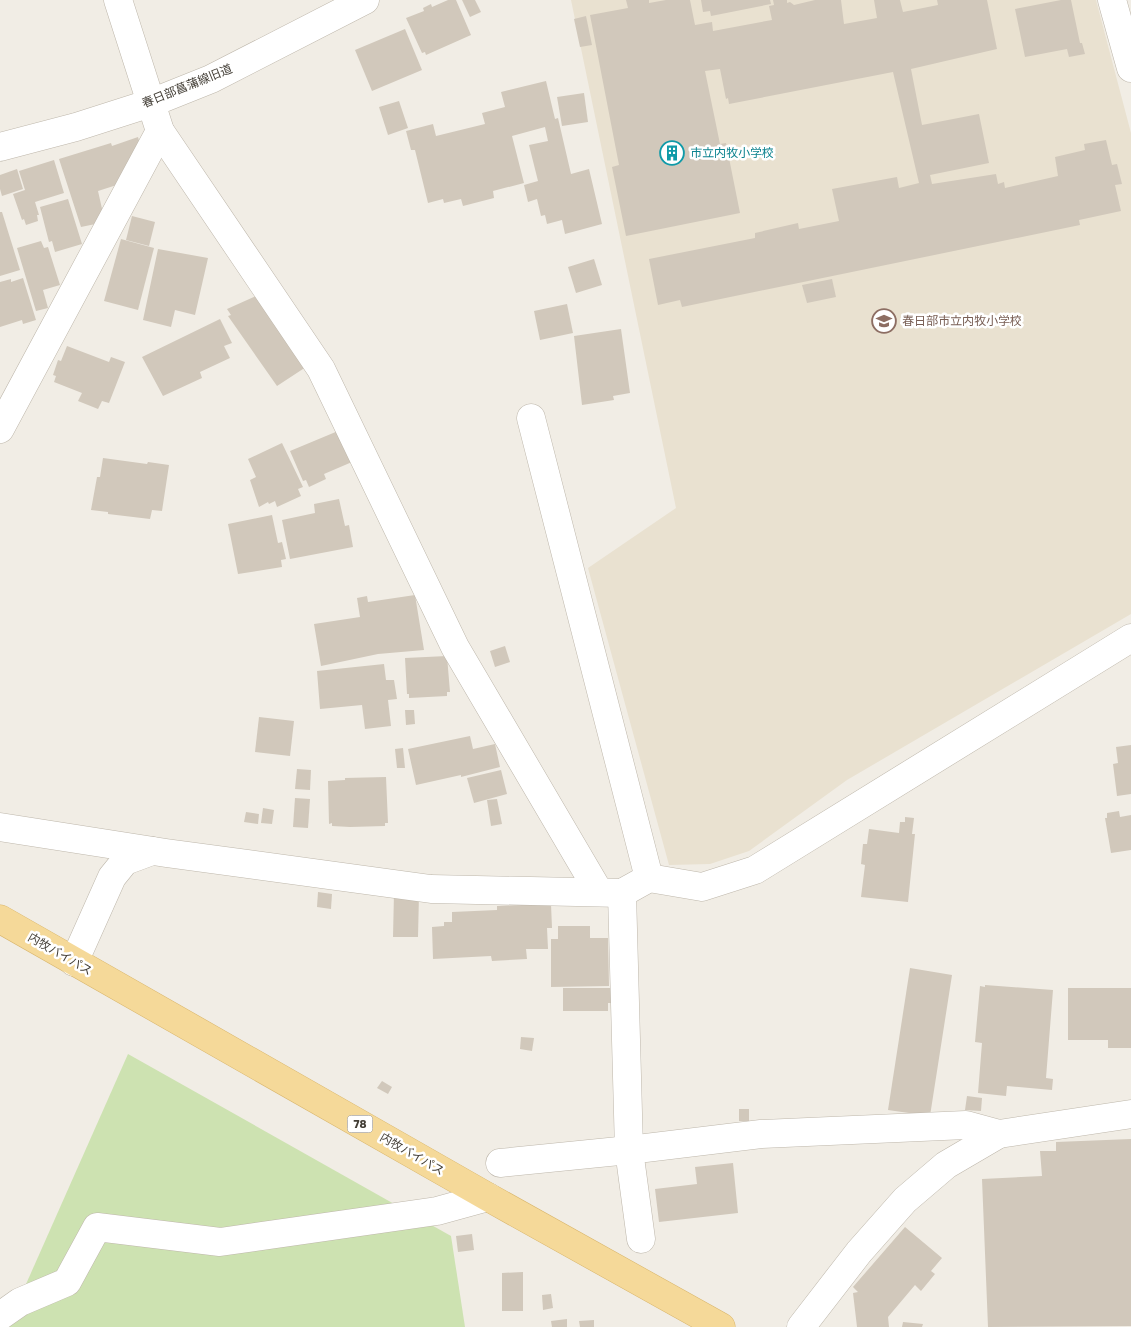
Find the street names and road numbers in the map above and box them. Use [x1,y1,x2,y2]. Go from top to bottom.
street label: 春日部菖蒲線旧道 [139,61,234,110]
street label: 内牧バイパス [25,929,95,978]
road number: 78 [348,1116,372,1132]
street label: 内牧バイパス [377,1129,447,1178]

